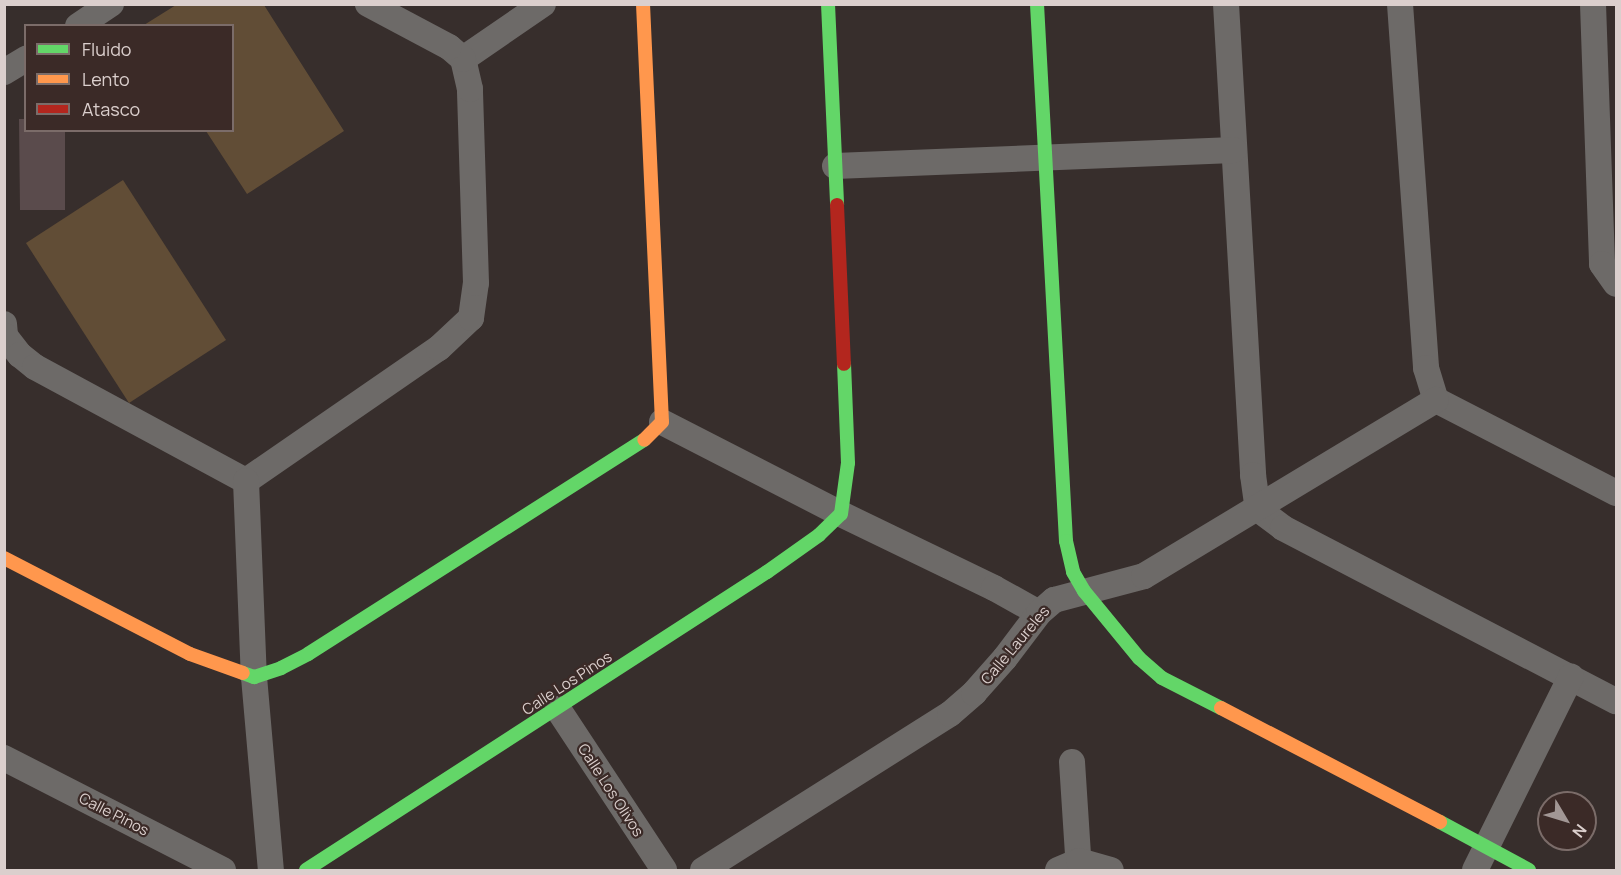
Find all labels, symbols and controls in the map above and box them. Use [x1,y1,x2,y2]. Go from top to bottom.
legend [24,24,234,132]
text: Fluido [82,37,131,61]
text: Lento [82,67,130,91]
text: Atasco [82,97,140,121]
street label: Calle Laureles [977,602,1053,688]
street label: Calle Los Pinos [519,647,615,719]
street label: Calle Los Olivos [574,740,648,840]
street label: Calle Pinos [76,789,152,839]
north arrow [1537,791,1597,851]
text: N [1567,820,1592,842]

